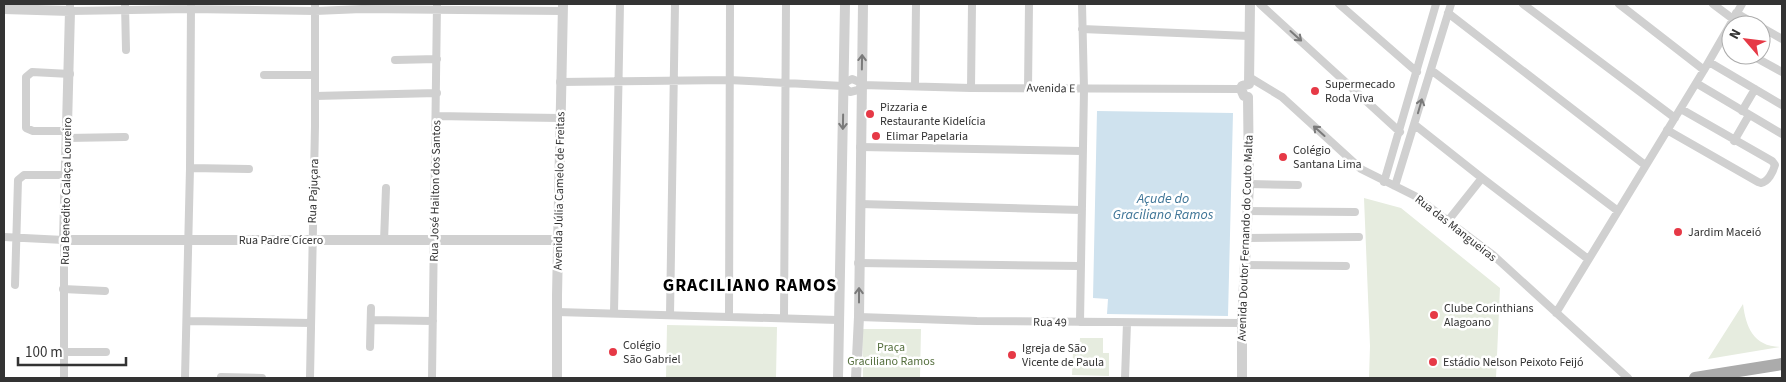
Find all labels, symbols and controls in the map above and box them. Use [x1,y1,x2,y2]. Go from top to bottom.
north arrow [1721,15,1771,65]
text: N [1724,26,1746,43]
one-way arrow [1290,30,1303,42]
one-way arrow [857,54,867,70]
place label: Supermecado Roda Viva [1325,76,1395,107]
street label: Avenida E [1026,80,1076,97]
marker: Supermecado Roda Viva [1309,85,1321,97]
place label: Pizzaria e Restaurante Kidelícia [880,99,986,130]
one-way arrow [1416,99,1426,115]
marker: Pizzaria e Restaurante Kidelícia [864,108,876,120]
street label: Avenida Júlia Camelo de Freitas [550,112,569,270]
one-way arrow [838,114,847,130]
street label: Rua Benedito Calaça Loureiro [57,117,76,265]
street label: Rua José Hailton dos Santos [426,120,445,262]
one-way arrow [1312,125,1325,137]
place label: Elimar Papelaria [886,128,968,145]
marker: Elimar Papelaria [870,130,882,142]
street label: Avenida Doutor Fernando do Couto Malta [1233,135,1258,341]
place label: Colégio Santana Lima [1293,142,1362,173]
marker: Colégio Santana Lima [1277,151,1289,163]
street label: Rua Pajuçara [304,158,323,224]
water label: Açude do Graciliano Ramos [1113,189,1214,225]
street label: Rua das Mangueiras [1411,191,1500,266]
place label: Jardim Maceió [1688,224,1761,241]
marker: Jardim Maceió [1672,226,1684,238]
street label: Rua Padre Cícero [239,232,323,249]
district label: GRACILIANO RAMOS [663,273,837,298]
one-way arrow [854,287,864,303]
place label: Clube Corinthians Alagoano [1444,300,1534,331]
marker: Clube Corinthians Alagoano [1428,309,1440,321]
street label: Rua 49 [1033,314,1067,331]
scale bar [18,334,125,366]
place label: Colégio São Gabriel [623,337,681,368]
park label: Praça Graciliano Ramos [847,339,935,370]
place label: Igreja de São Vicente de Paula [1022,340,1104,371]
text: 100 m [25,342,63,363]
marker: Colégio São Gabriel [607,346,619,358]
marker: Igreja de São Vicente de Paula [1006,349,1018,361]
place label: Estádio Nelson Peixoto Feijó [1443,354,1584,371]
marker: Estádio Nelson Peixoto Feijó [1427,356,1439,368]

